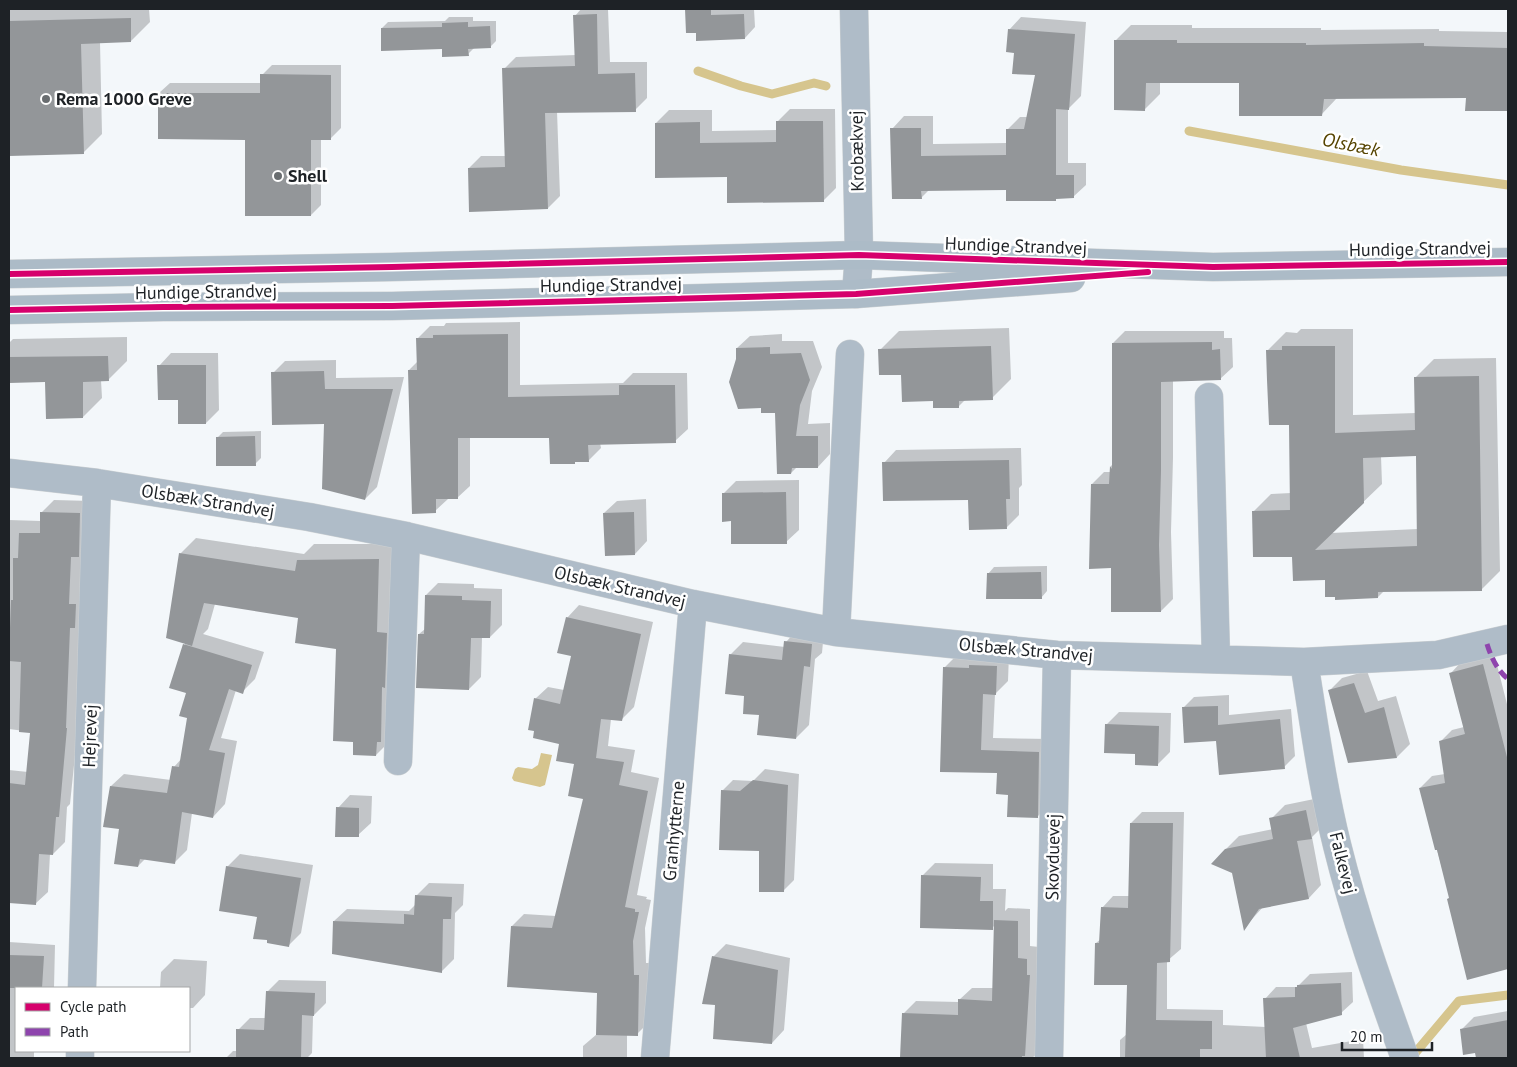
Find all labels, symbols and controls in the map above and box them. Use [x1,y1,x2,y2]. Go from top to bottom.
place label: Rema 1000 Greve [56,87,192,110]
marker: Rema 1000 Greve [40,93,52,105]
street label: Krobækvej [844,110,869,192]
water label: Olsbæk [1320,127,1383,162]
place label: Shell [288,164,328,187]
marker: Shell [272,170,284,182]
street label: Hundige Strandvej [944,232,1088,259]
street label: Hundige Strandvej [1349,236,1491,261]
street label: Hundige Strandvej [540,272,682,297]
street label: Hundige Strandvej [135,279,277,304]
street label: Olsbæk Strandvej [140,479,276,522]
street label: Olsbæk Strandvej [552,560,688,613]
street label: Olsbæk Strandvej [958,632,1094,667]
street label: Hejrevej [77,704,102,768]
street label: Granhytterne [658,780,689,882]
street label: Skovduevej [1040,813,1065,901]
street label: Falkevej [1325,829,1362,896]
legend [15,987,190,1052]
text: Cycle path [60,997,126,1016]
scale bar [1342,1020,1432,1052]
text: Path [60,1022,89,1041]
text: 20 m [1350,1027,1383,1046]

